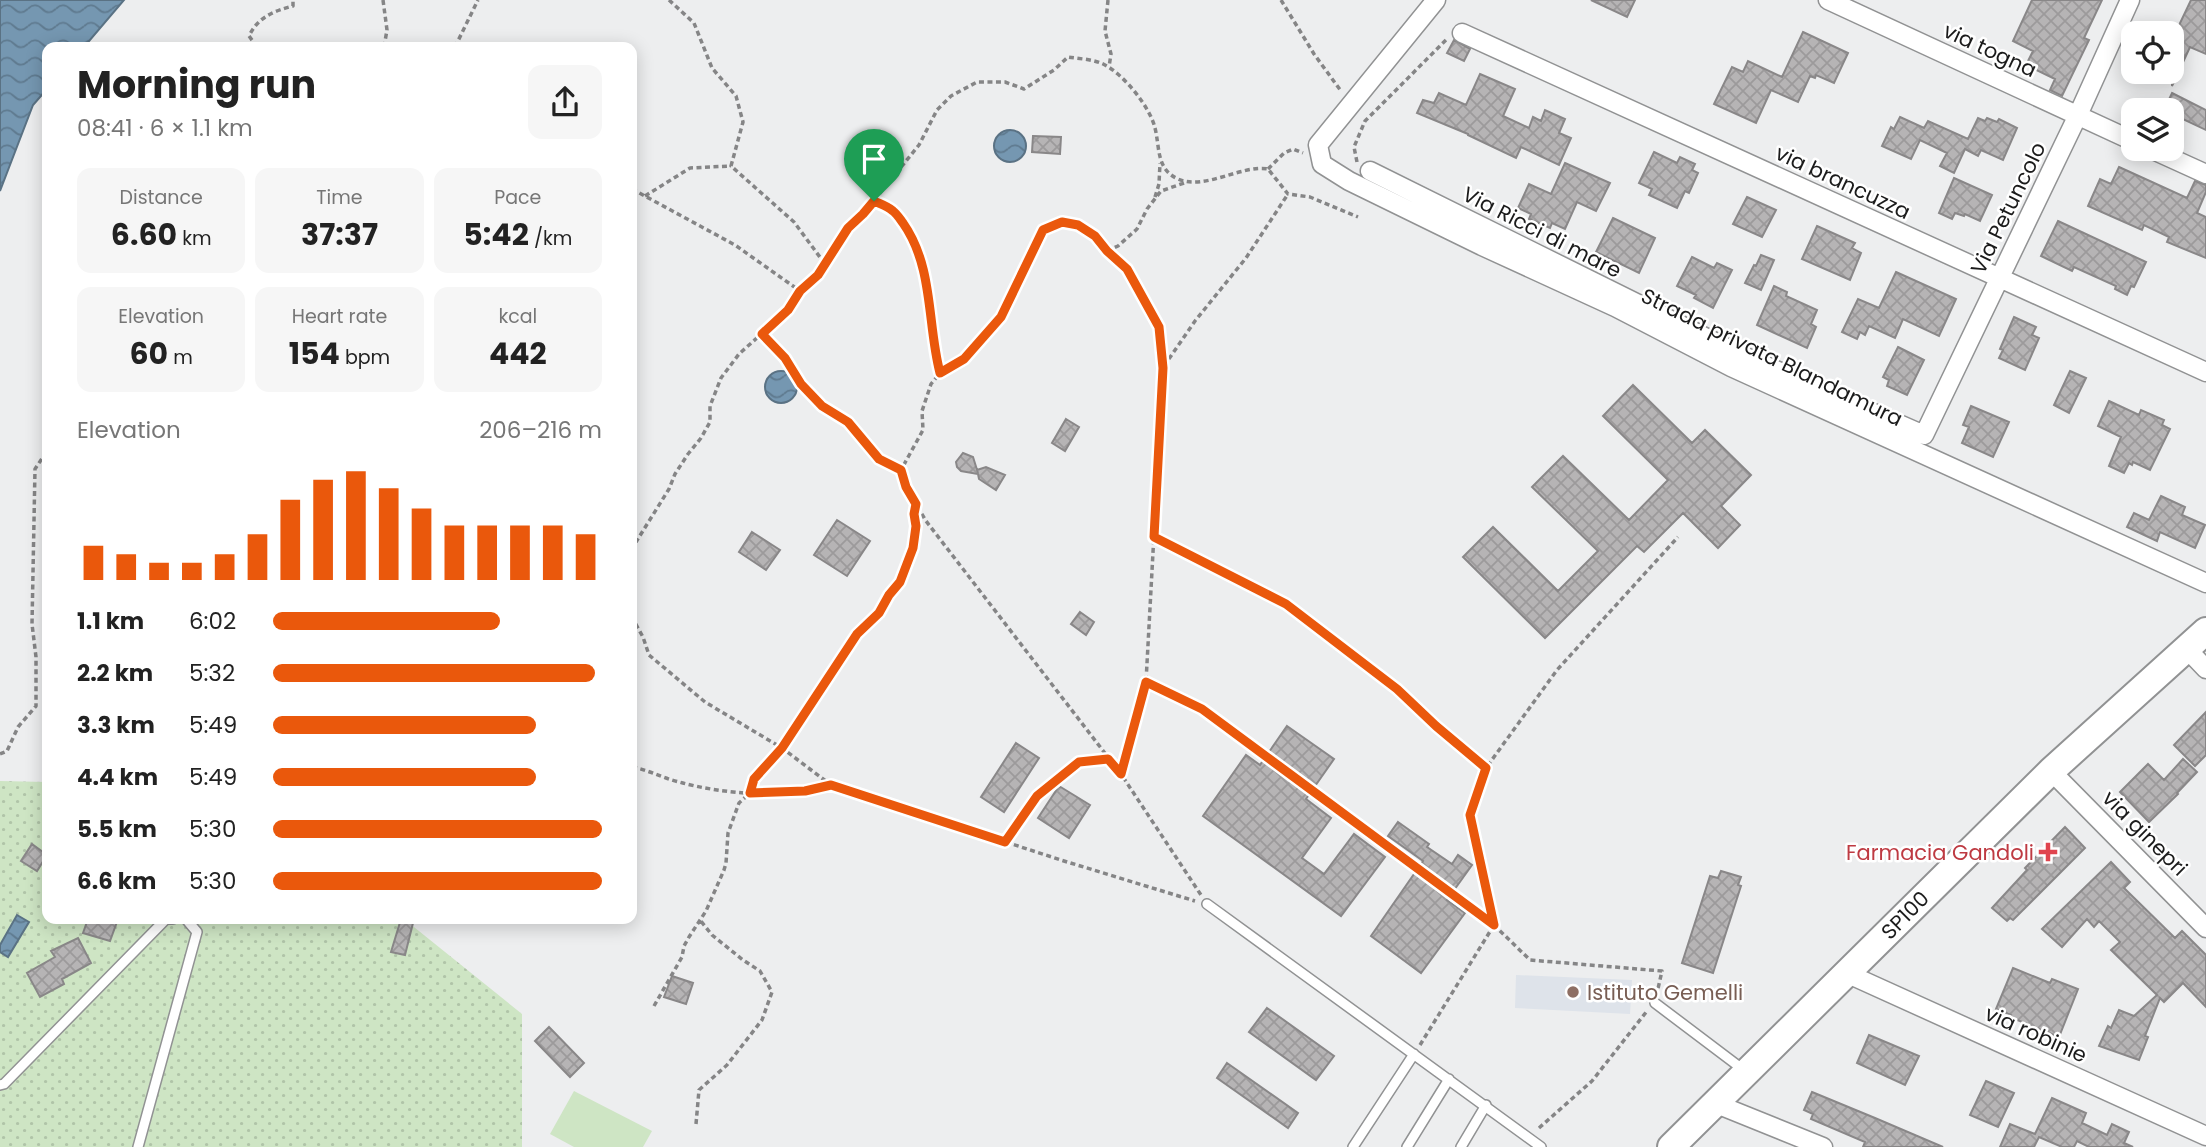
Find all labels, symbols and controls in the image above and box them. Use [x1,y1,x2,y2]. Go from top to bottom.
street label: via togna [1939,16,2041,84]
map controls [2121,21,2184,161]
button: locate [2121,21,2184,84]
text: Morning run [77,58,316,111]
button: share [528,65,602,139]
button: layers [2121,98,2184,161]
text: 08:41 · 6 × 1.1 km [77,112,253,144]
pin [844,129,904,201]
street label: Via Petuncolo [1963,137,2053,279]
street label: via brancuzza [1771,138,1915,226]
icon: arrive [855,140,893,178]
street label: Via Ricci di mare [1457,179,1627,285]
text: Distance [120,184,203,211]
text: Time [316,184,363,211]
text: Pace [494,184,541,211]
text: 6.60 [111,213,177,256]
text: 37:37 [301,213,378,256]
text: 5:42 [463,213,529,256]
text: km [177,225,212,252]
text: /km [529,225,572,252]
street label: Strada privata Blandamura [1636,281,1908,433]
text: Elevation [118,303,204,330]
text: Heart rate [292,303,387,330]
text: kcal [498,303,537,330]
text: 60 [130,332,168,375]
text: 154 [289,332,340,375]
text: 442 [489,332,547,375]
text: m [168,344,193,371]
text: bpm [340,344,390,371]
text: Elevation [77,414,181,446]
text: 206–216 m [479,414,602,446]
text: 1.1 km [77,605,144,637]
text: 6:02 [189,605,236,637]
text: 2.2 km [77,657,153,689]
text: 5:32 [189,657,235,689]
text: 3.3 km [77,709,155,741]
text: 5:49 [189,709,237,741]
text: 4.4 km [77,761,158,793]
text: 5:49 [189,761,237,793]
street label: via ginepri [2096,784,2194,882]
text: 5.5 km [77,813,157,845]
text: 5:30 [189,813,236,845]
place label: Farmacia Gandoli [1846,838,2034,867]
marker: Farmacia Gandoli [2040,844,2056,860]
text: 6.6 km [77,865,156,897]
text: 5:30 [189,865,236,897]
street label: SP100 [1874,884,1936,946]
place label: Istituto Gemelli [1587,978,1743,1007]
marker: Istituto Gemelli [1565,984,1581,1000]
street label: via robinie [1980,999,2092,1069]

